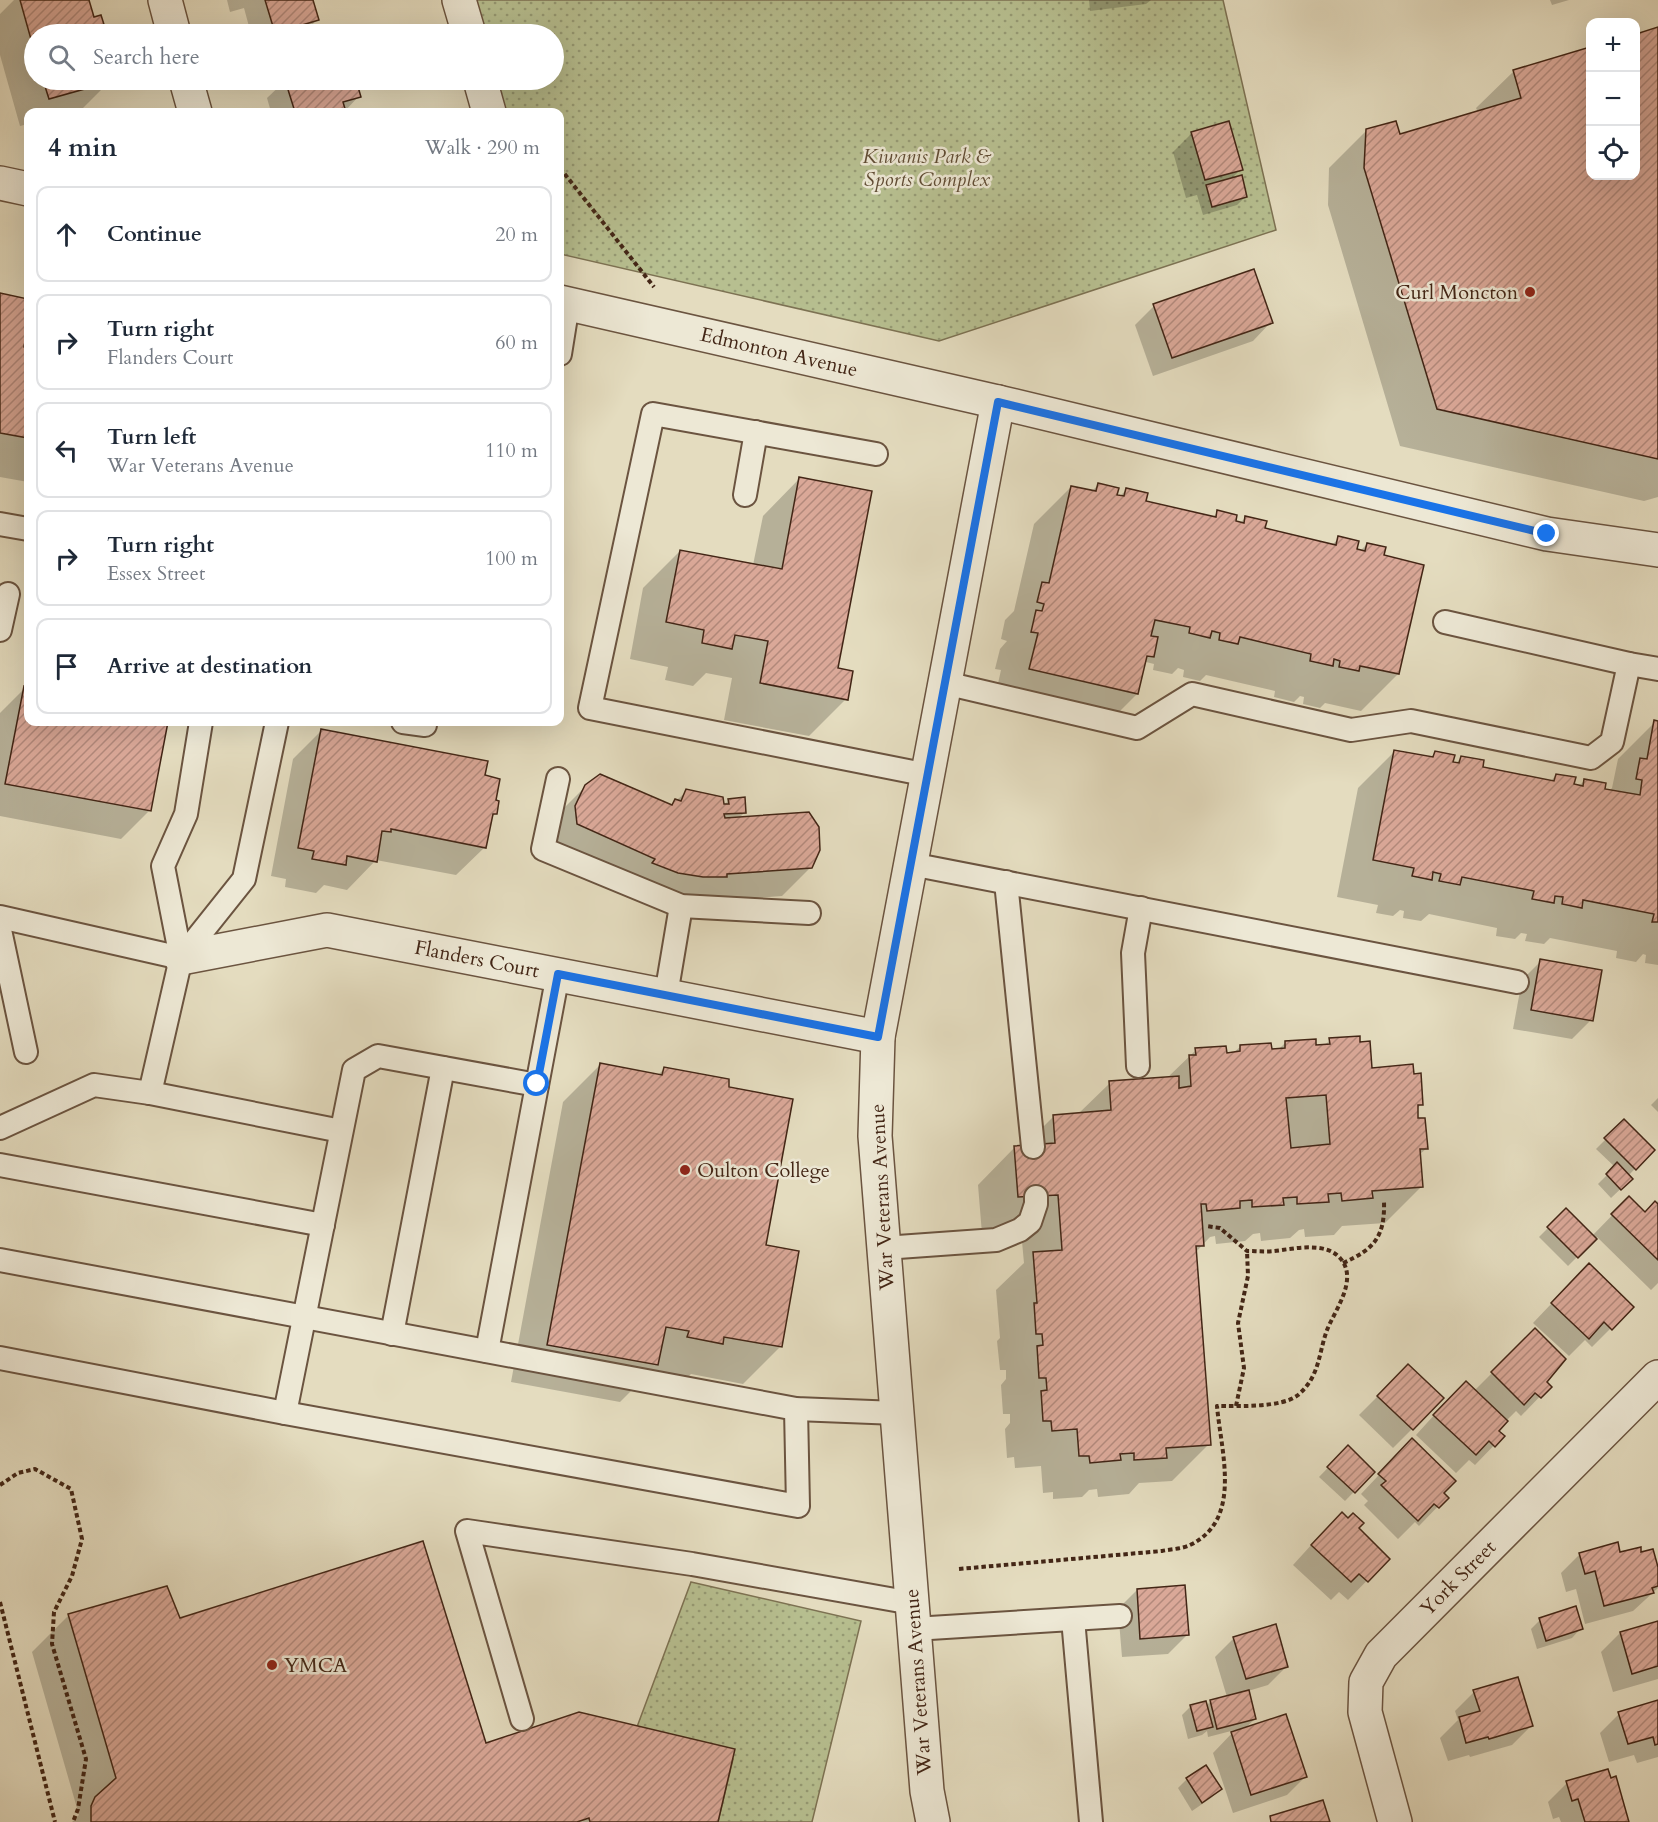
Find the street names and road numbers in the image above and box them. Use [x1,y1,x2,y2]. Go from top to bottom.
street label: Edmonton Avenue [698,321,860,383]
street label: Flanders Court [412,934,542,984]
street label: War Veterans Avenue [864,1103,900,1292]
street label: York Street [1414,1534,1502,1622]
street label: War Veterans Avenue [898,1588,938,1777]

